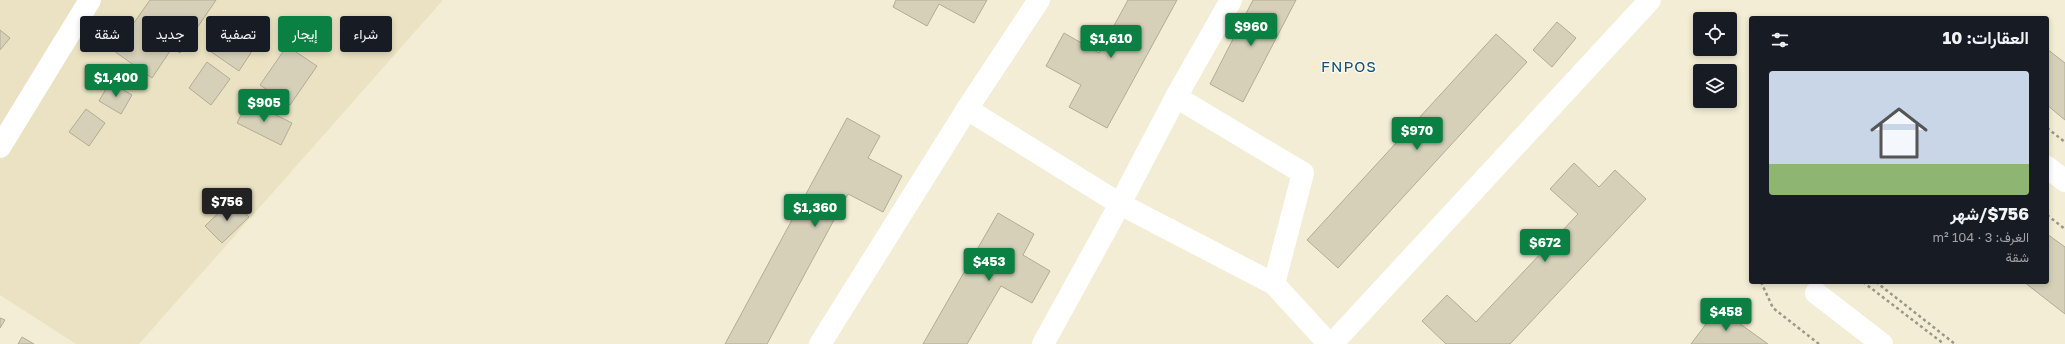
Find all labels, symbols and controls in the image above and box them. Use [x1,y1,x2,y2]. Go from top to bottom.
map controls [1693,12,1737,108]
button: locate [1693,12,1737,56]
pin: $960 [1227,13,1275,47]
chip: شقة [80,16,134,52]
chip: جديد [142,16,198,52]
chip: تصفية [206,16,270,52]
chip: إيجار [278,16,332,52]
chip: شراء [340,16,392,52]
text: $960 [1234,18,1268,34]
pin: $1,610 [1078,25,1144,59]
text: العقارات: 10 [1943,27,2029,48]
icon: filters [1769,29,1791,51]
text: $1,610 [1090,30,1132,46]
district label: FNPOS [1321,57,1377,75]
pin: $1,400 [83,64,149,98]
button: layers [1693,64,1737,108]
text: $1,400 [94,69,138,85]
pin: $905 [240,89,288,123]
text: $905 [247,94,281,110]
icon: home [1863,97,1935,169]
pin: $970 [1393,117,1441,151]
text: $970 [1401,122,1433,138]
pin: $756 [203,188,251,222]
text: $756 [211,193,243,209]
pin: $1,360 [782,194,848,228]
text: $1,360 [793,199,837,215]
text: $756/شهر [1950,203,2029,224]
pin: $672 [1521,229,1569,263]
text: الغرف: 3 · 104 m² [1933,229,2029,245]
text: $672 [1529,234,1561,250]
pin: $453 [965,248,1013,282]
text: شقة [2006,249,2029,265]
text: $453 [973,253,1005,269]
pin: $458 [1702,298,1750,332]
text: $458 [1709,303,1743,319]

